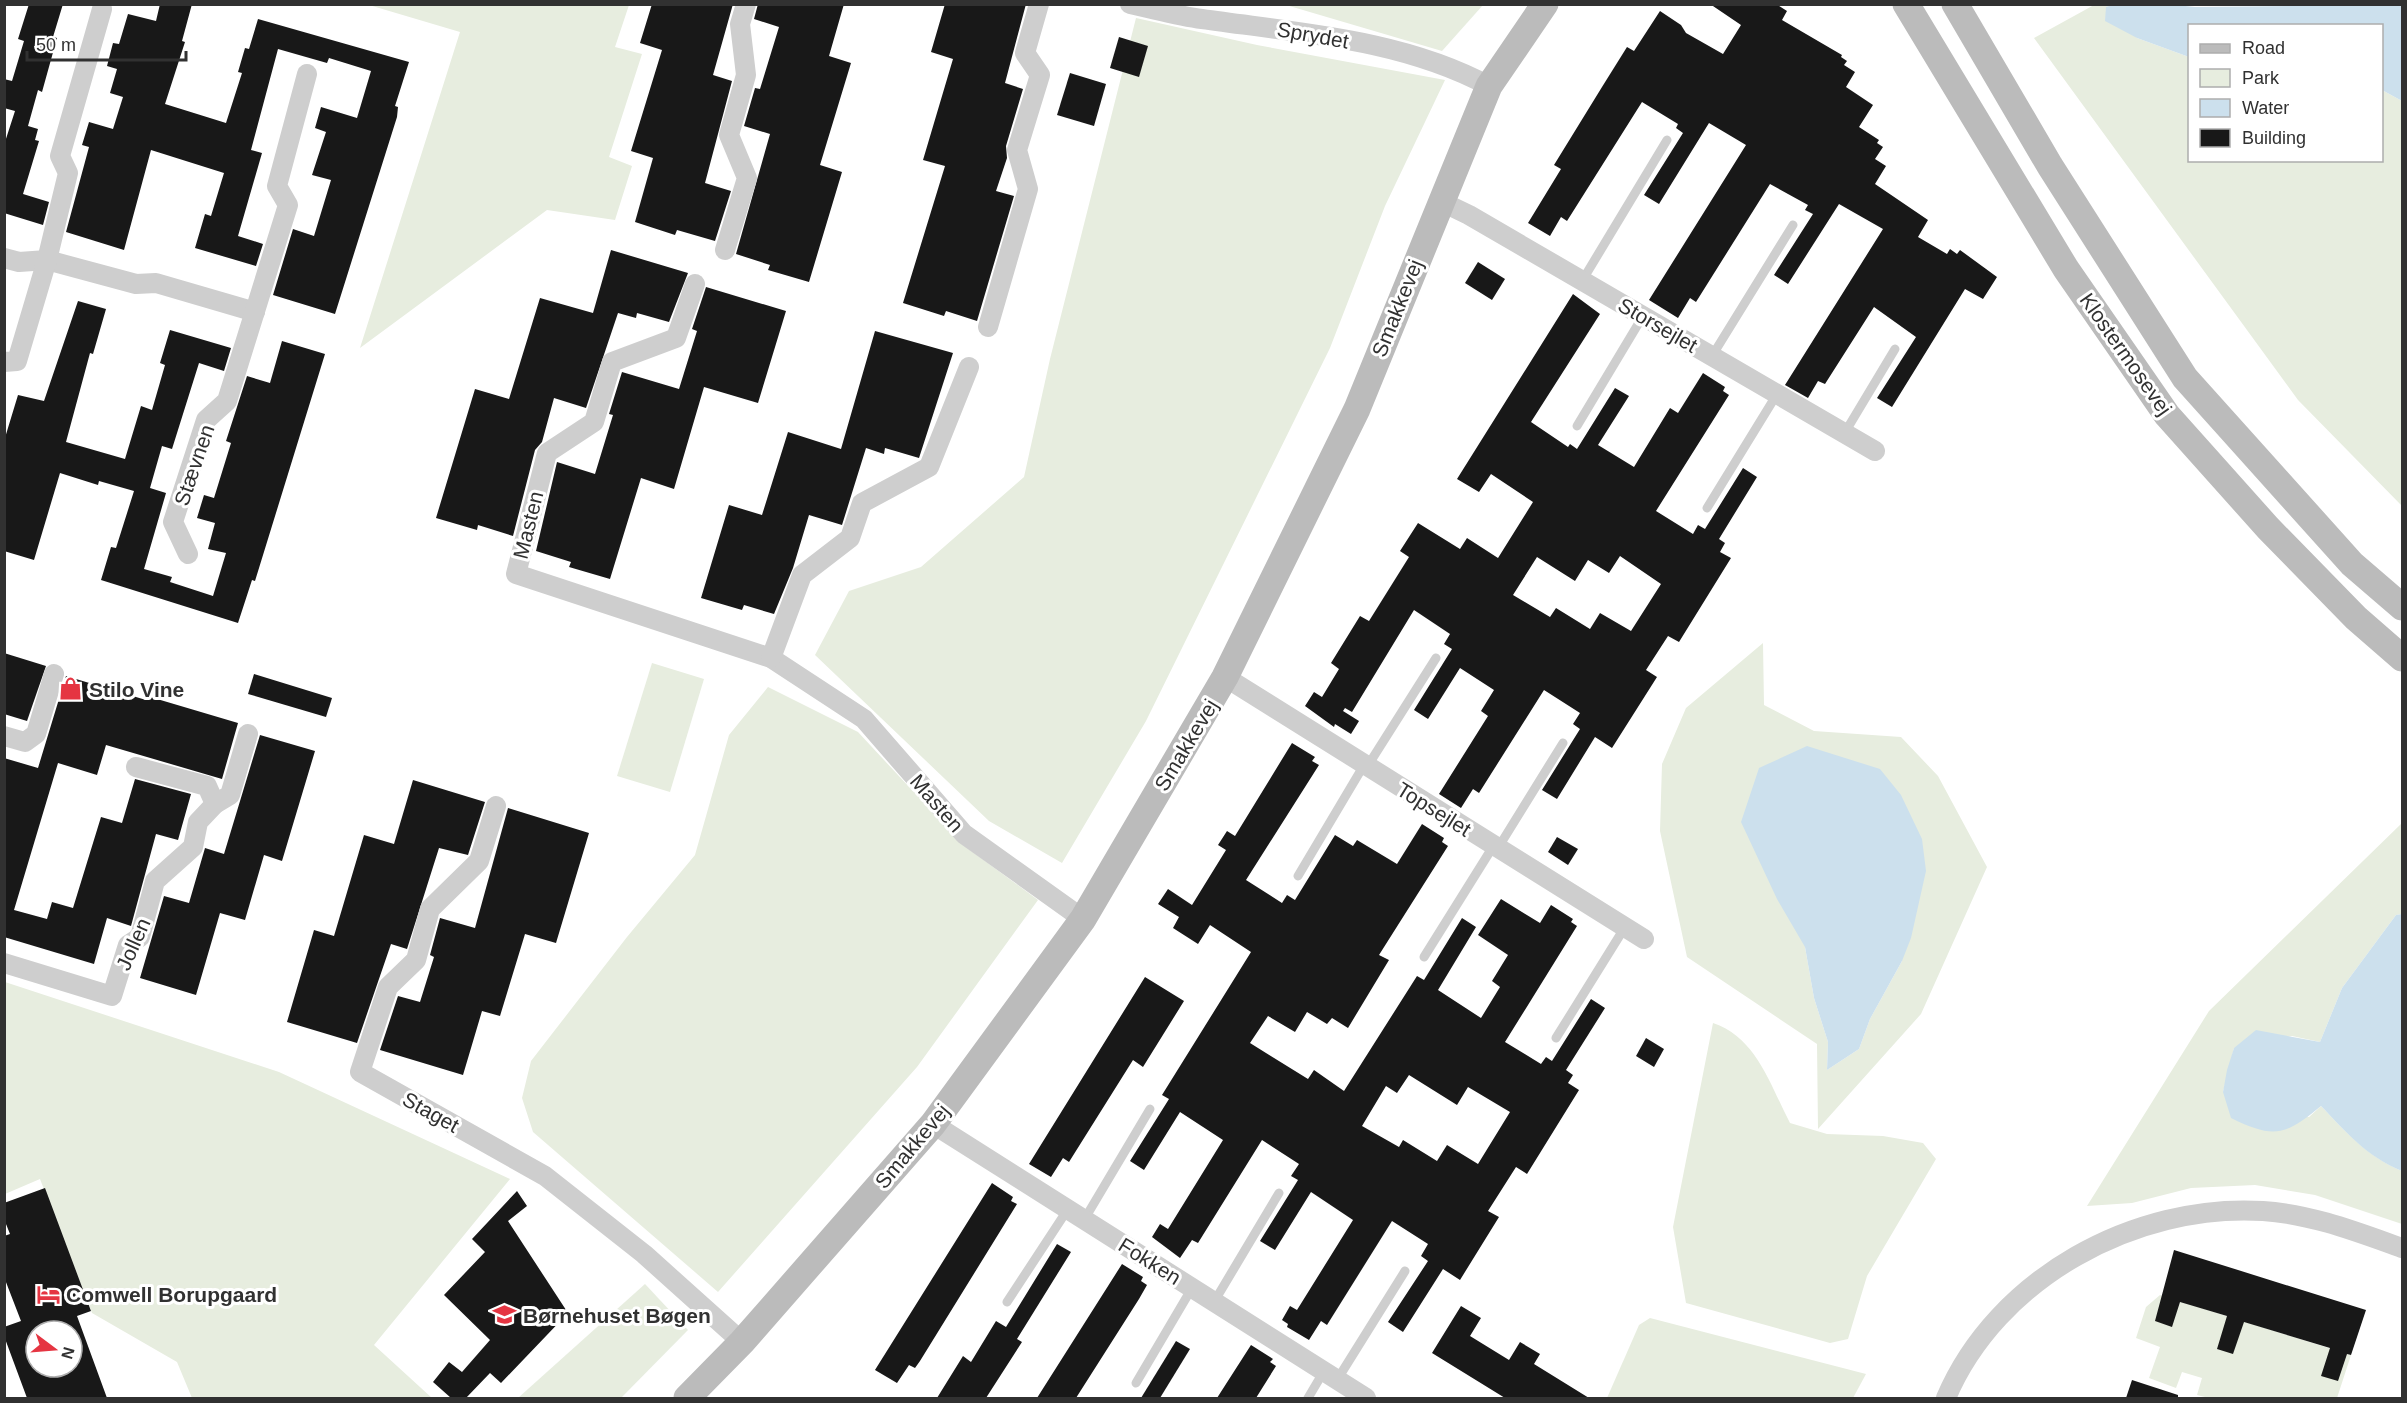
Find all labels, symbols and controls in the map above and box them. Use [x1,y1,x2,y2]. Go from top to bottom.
street label: Sprydet [1275,17,1351,53]
scale bar [27,24,186,62]
legend [2188,24,2383,162]
text: 50 m [36,35,76,55]
text: Road [2242,38,2285,58]
text: Park [2242,68,2280,88]
text: Water [2242,98,2289,118]
text: Building [2242,128,2306,148]
street label: Smakkevej [1367,256,1427,360]
street label: Klostermosevej [2075,289,2177,419]
street label: Storsejlet [1614,293,1702,357]
street label: Stævnen [169,422,219,508]
street label: Masten [509,489,547,561]
shop icon: Stilo Vine [58,676,84,702]
place label: Stilo Vine [89,678,184,701]
street label: Smakkevej [1150,695,1222,795]
street label: Masten [906,769,968,837]
street label: Topsejlet [1393,777,1475,841]
street label: Jollen [111,914,155,974]
street label: Staget [399,1087,463,1137]
street label: Smakkevej [870,1099,954,1193]
street label: Fokken [1115,1233,1185,1289]
hotel icon: Comwell Borupgaard [35,1281,61,1307]
place label: Comwell Borupgaard [66,1283,277,1306]
school or university icon: Børnehuset Bøgen [492,1302,518,1328]
place label: Børnehuset Bøgen [523,1304,711,1327]
north arrow [24,1319,84,1379]
text: N [58,1345,78,1361]

